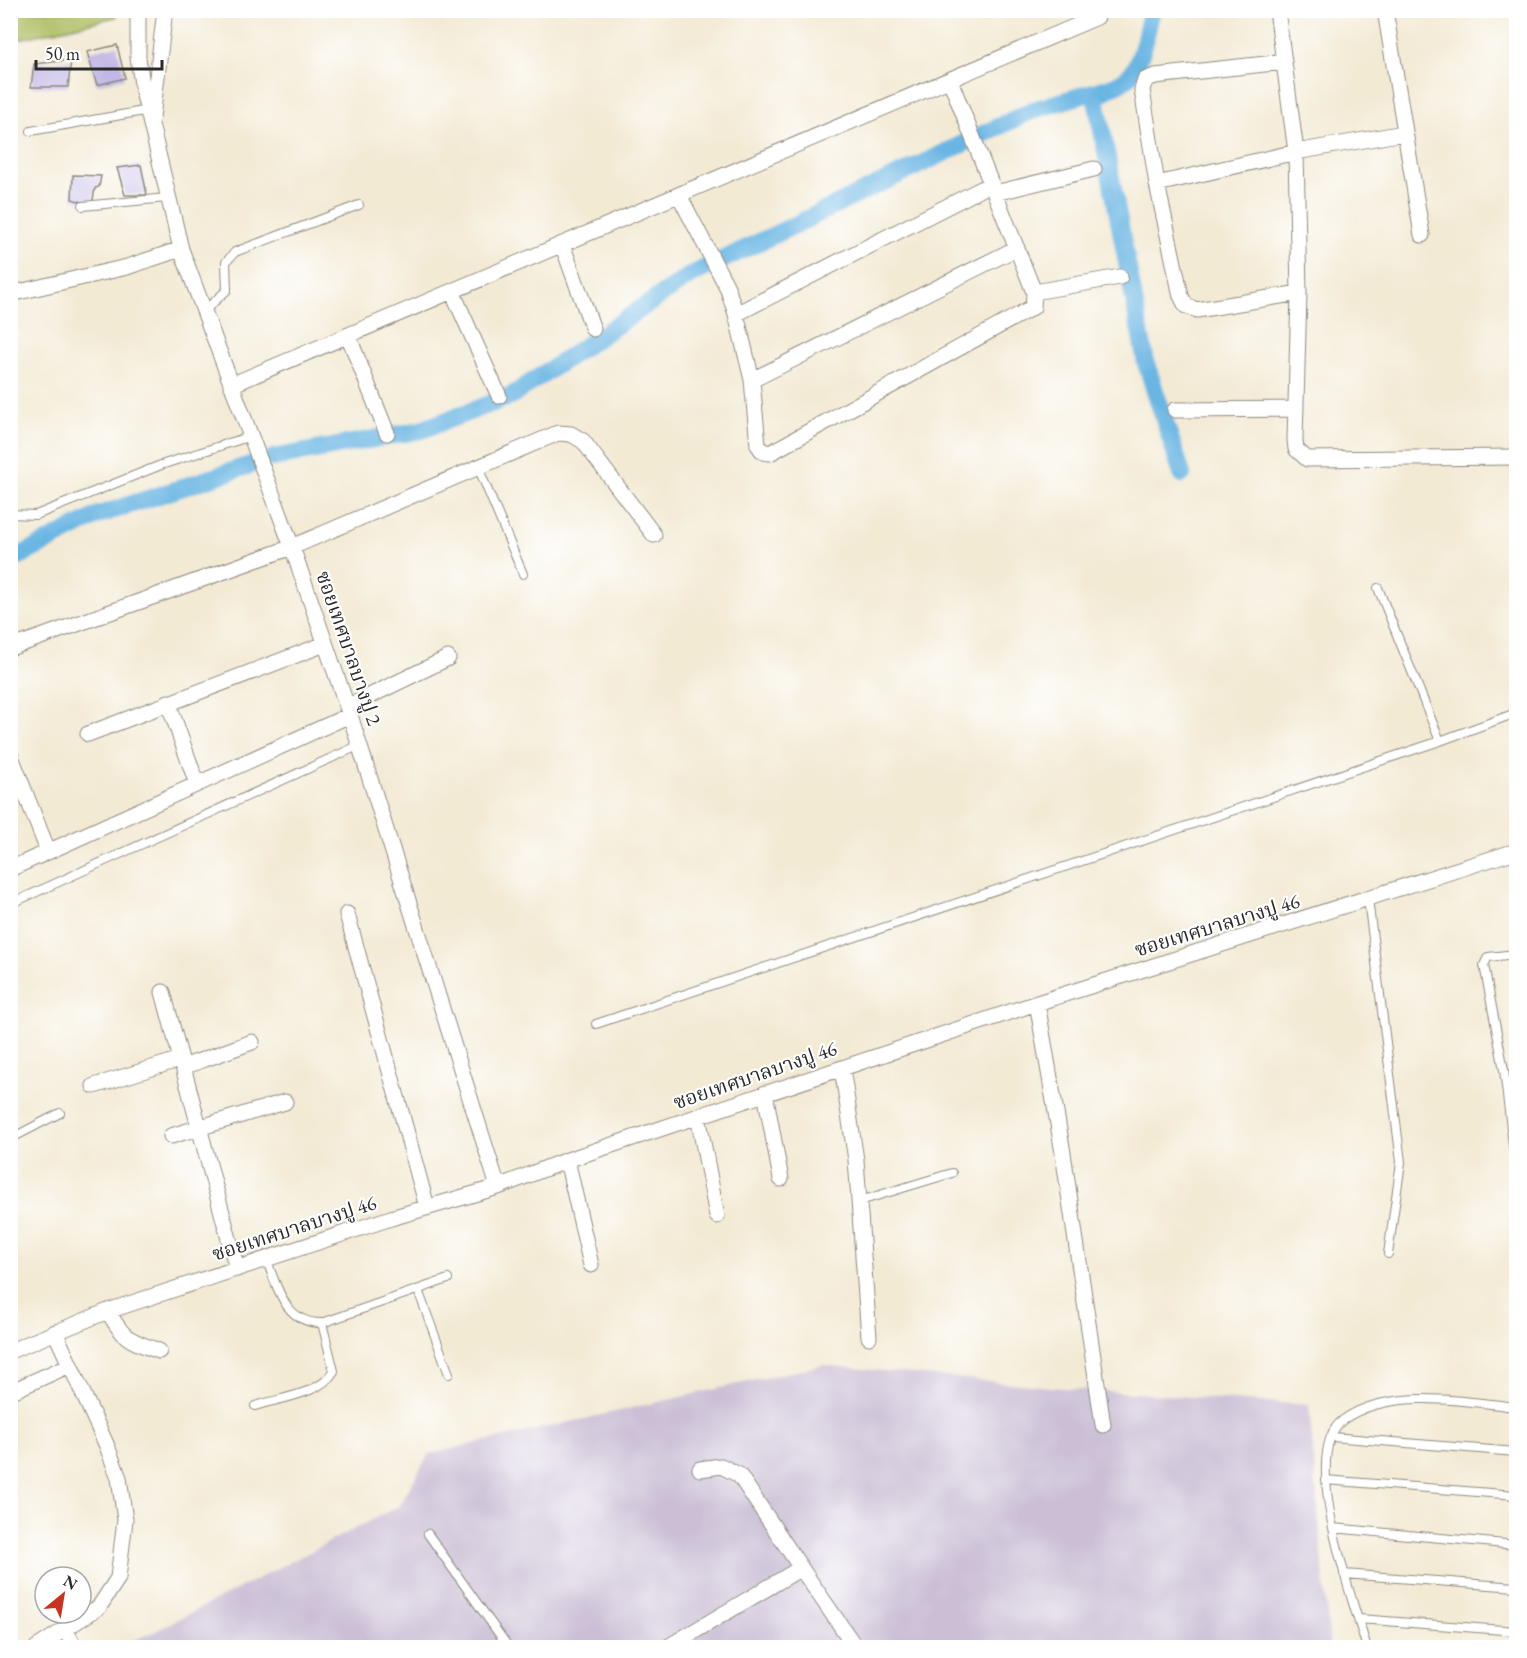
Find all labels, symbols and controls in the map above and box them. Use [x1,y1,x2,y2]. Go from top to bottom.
scale bar [36,33,162,71]
text: 50 m [45,42,80,65]
street label: ซอยเทศบาลบางปู 2 [310,567,388,729]
street label: ซอยเทศบาลบางปู 46 [1131,887,1303,962]
street label: ซอยเทศบาลบางปู 46 [670,1035,841,1115]
street label: ซอยเทศบาลบางปู 46 [209,1189,380,1267]
north arrow [33,1565,93,1625]
text: N [59,1570,81,1595]

